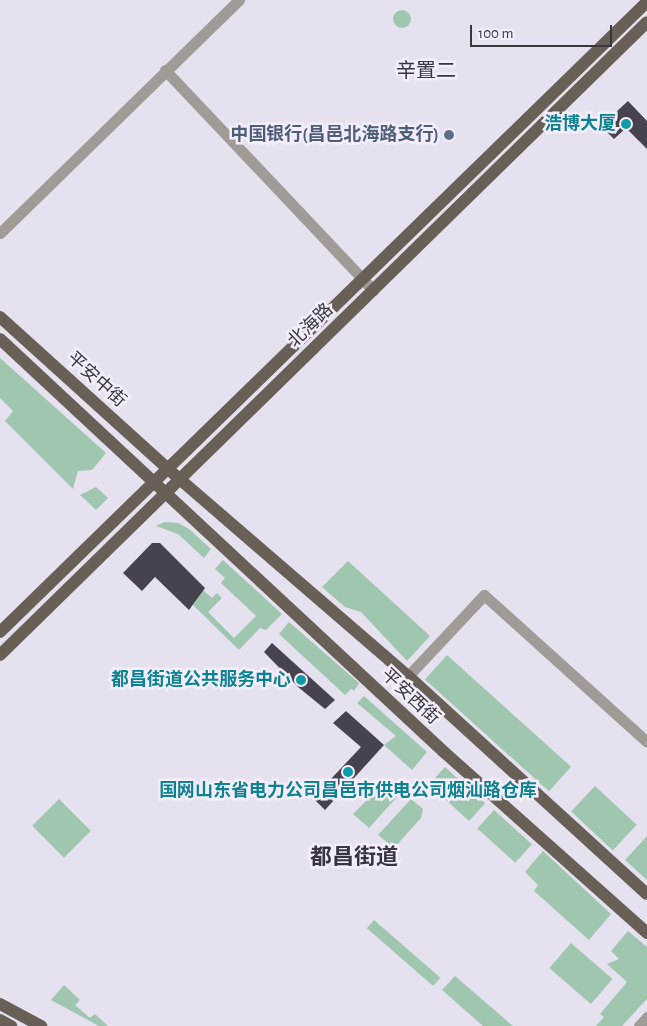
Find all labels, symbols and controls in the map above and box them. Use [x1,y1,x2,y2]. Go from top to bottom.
scale bar [472,15,614,47]
text: 100 m [478,26,513,41]
district label: 辛置二 [396,59,456,83]
place label: 浩博大厦 [544,113,616,135]
marker: 浩博大厦 [620,118,632,130]
place label: 中国银行(昌邑北海路支行) [230,124,439,146]
marker: 中国银行(昌邑北海路支行) [443,129,455,141]
street label: 北海路 [284,299,338,353]
street label: 平安中街 [62,348,130,412]
street label: 平安西街 [376,665,444,729]
place label: 都昌街道公共服务中心 [111,669,291,691]
marker: 都昌街道公共服务中心 [295,674,307,686]
marker: 国网山东省电力公司昌邑市供电公司烟汕路仓库 [342,766,354,778]
place label: 国网山东省电力公司昌邑市供电公司烟汕路仓库 [159,780,537,802]
district label: 都昌街道 [310,845,398,871]

